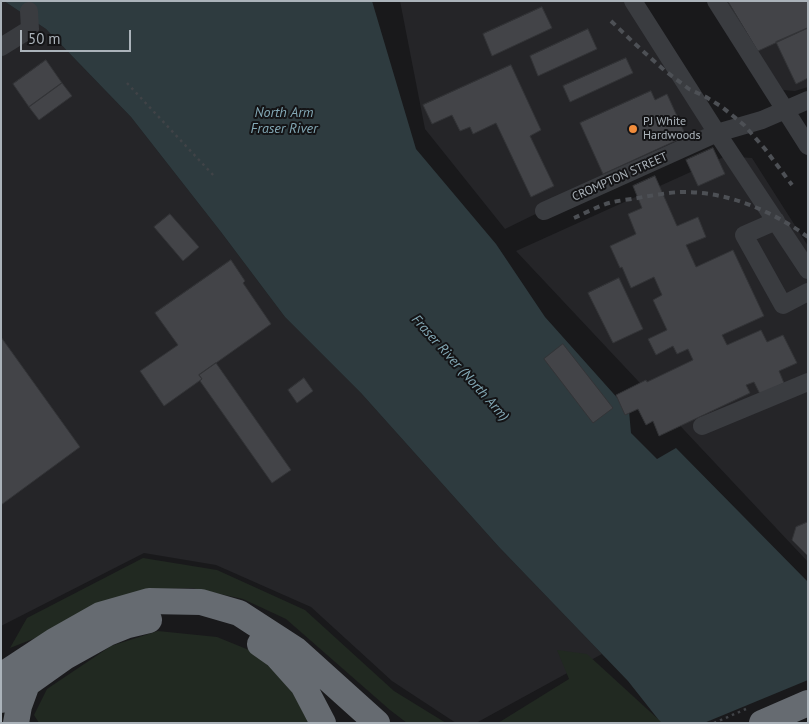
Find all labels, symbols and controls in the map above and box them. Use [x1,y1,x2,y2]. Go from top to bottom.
scale bar [22,20,134,52]
text: 50 m [28,29,61,48]
water label: North Arm Fraser River [250,105,318,138]
place label: PJ White Hardwoods [643,115,701,143]
marker: PJ White Hardwoods [627,123,639,135]
street label: CROMPTON STREET [570,149,670,205]
water label: Fraser River (North Arm) [408,311,512,425]

